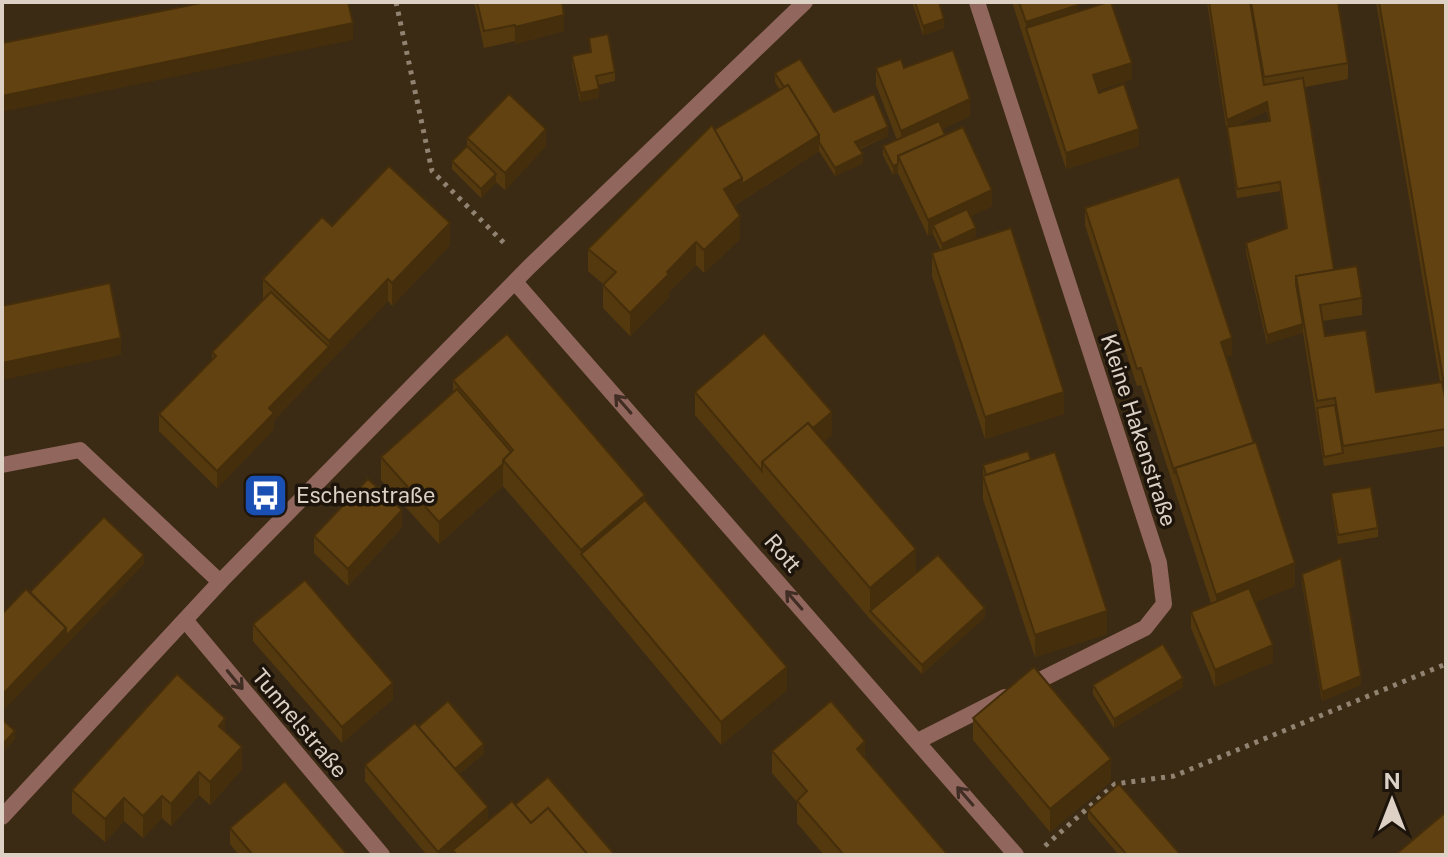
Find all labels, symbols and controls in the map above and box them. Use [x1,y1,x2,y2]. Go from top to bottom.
street label: Kleine Hakenstraße [1096,331,1182,529]
one-way arrow [614,395,632,415]
bus stop icon: Eschenstraße [241,471,289,519]
place label: Eschenstraße [296,482,435,508]
street label: Rott [759,528,807,578]
one-way arrow [786,590,804,610]
street label: Tunnelstraße [247,663,353,783]
one-way arrow [226,669,244,690]
north arrow [1352,761,1432,841]
text: N [1383,768,1401,794]
one-way arrow [956,786,974,806]

